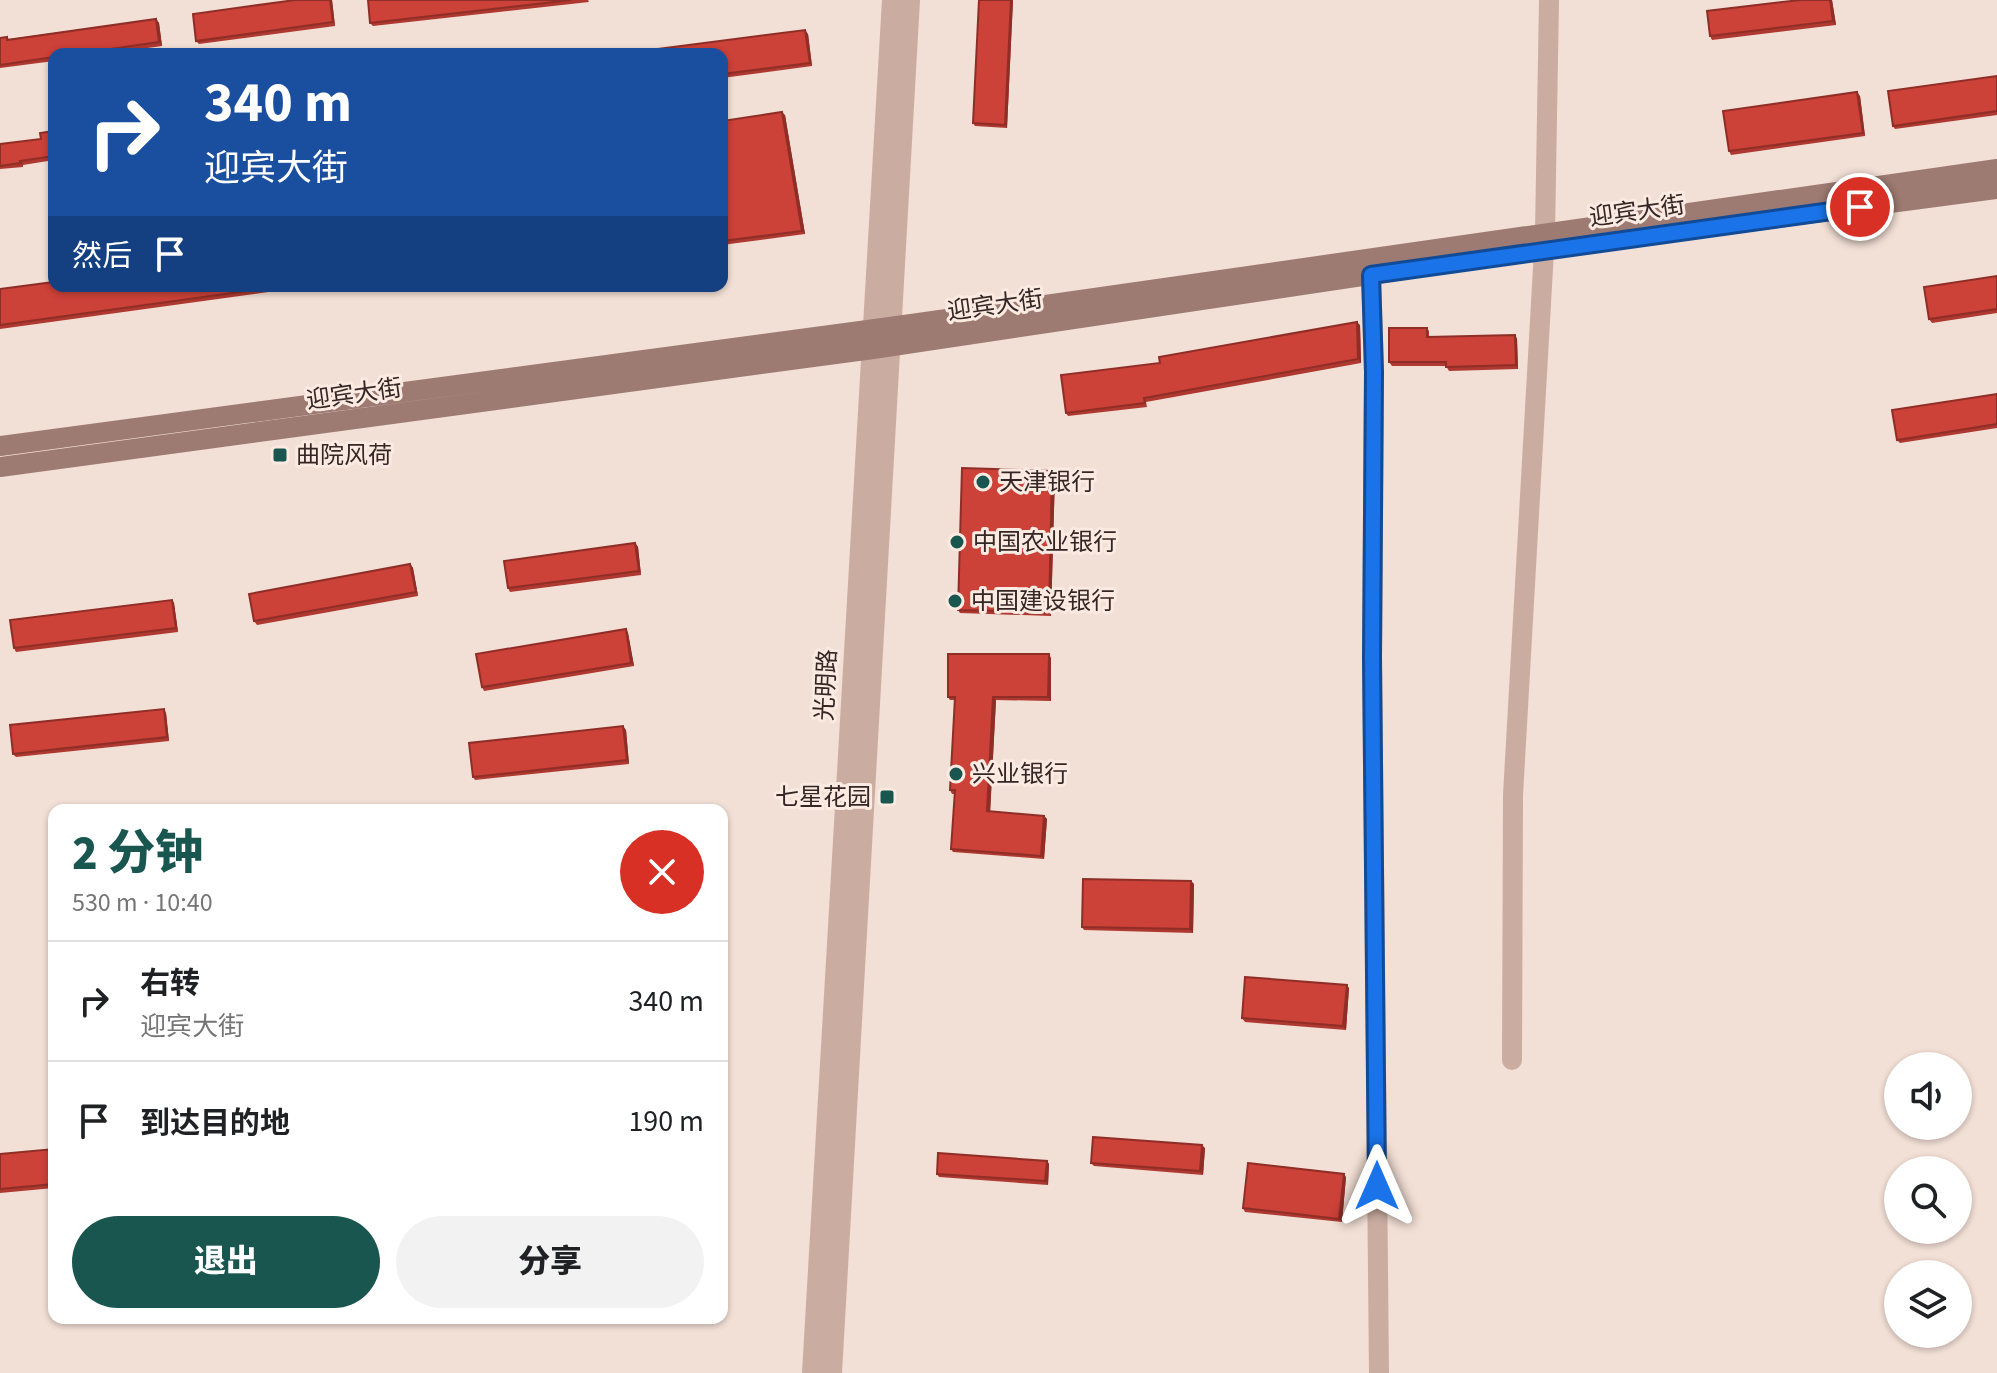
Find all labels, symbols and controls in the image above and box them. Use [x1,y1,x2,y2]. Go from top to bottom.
text: 340 m [204,64,352,143]
icon: right [72,80,176,184]
text: 迎宾大街 [204,143,348,194]
pin [1826,173,1894,241]
icon: arrive [1838,185,1882,229]
street label: 迎宾大街 [1587,187,1687,236]
icon: arrive [148,232,192,276]
text: 然后 [72,235,132,278]
street label: 迎宾大街 [945,281,1045,330]
street label: 迎宾大街 [304,370,404,419]
place label: 曲院风荷 [296,438,392,473]
marker: 曲院风荷 [271,446,289,464]
place label: 天津银行 [999,465,1095,500]
marker: 天津银行 [974,473,992,491]
place label: 中国农业银行 [973,525,1117,560]
marker: 中国农业银行 [948,533,966,551]
place label: 中国建设银行 [971,584,1115,619]
marker: 中国建设银行 [946,592,964,610]
street label: 光明路 [807,648,846,722]
place label: 兴业银行 [972,757,1068,792]
marker: 兴业银行 [947,765,965,783]
place label: 七星花园 [775,780,871,815]
marker: 七星花园 [878,788,896,806]
text: 2 分钟 [72,820,203,888]
button: close [620,830,704,914]
text: 530 m · 10:40 [72,884,213,921]
text: 右转 [140,962,200,1005]
icon: right [72,979,116,1023]
text: 340 m [628,980,704,1023]
text: 迎宾大街 [140,1008,244,1045]
map controls [1884,1052,1972,1348]
button: sound [1884,1052,1972,1140]
icon: arrive [72,1099,116,1143]
text: 190 m [628,1100,704,1143]
text: 到达目的地 [140,1102,290,1145]
position arrow [1335,1144,1419,1228]
button: search [1884,1156,1972,1244]
button: 退出 [72,1216,380,1308]
button: 分享 [396,1216,704,1308]
button: layers [1884,1260,1972,1348]

